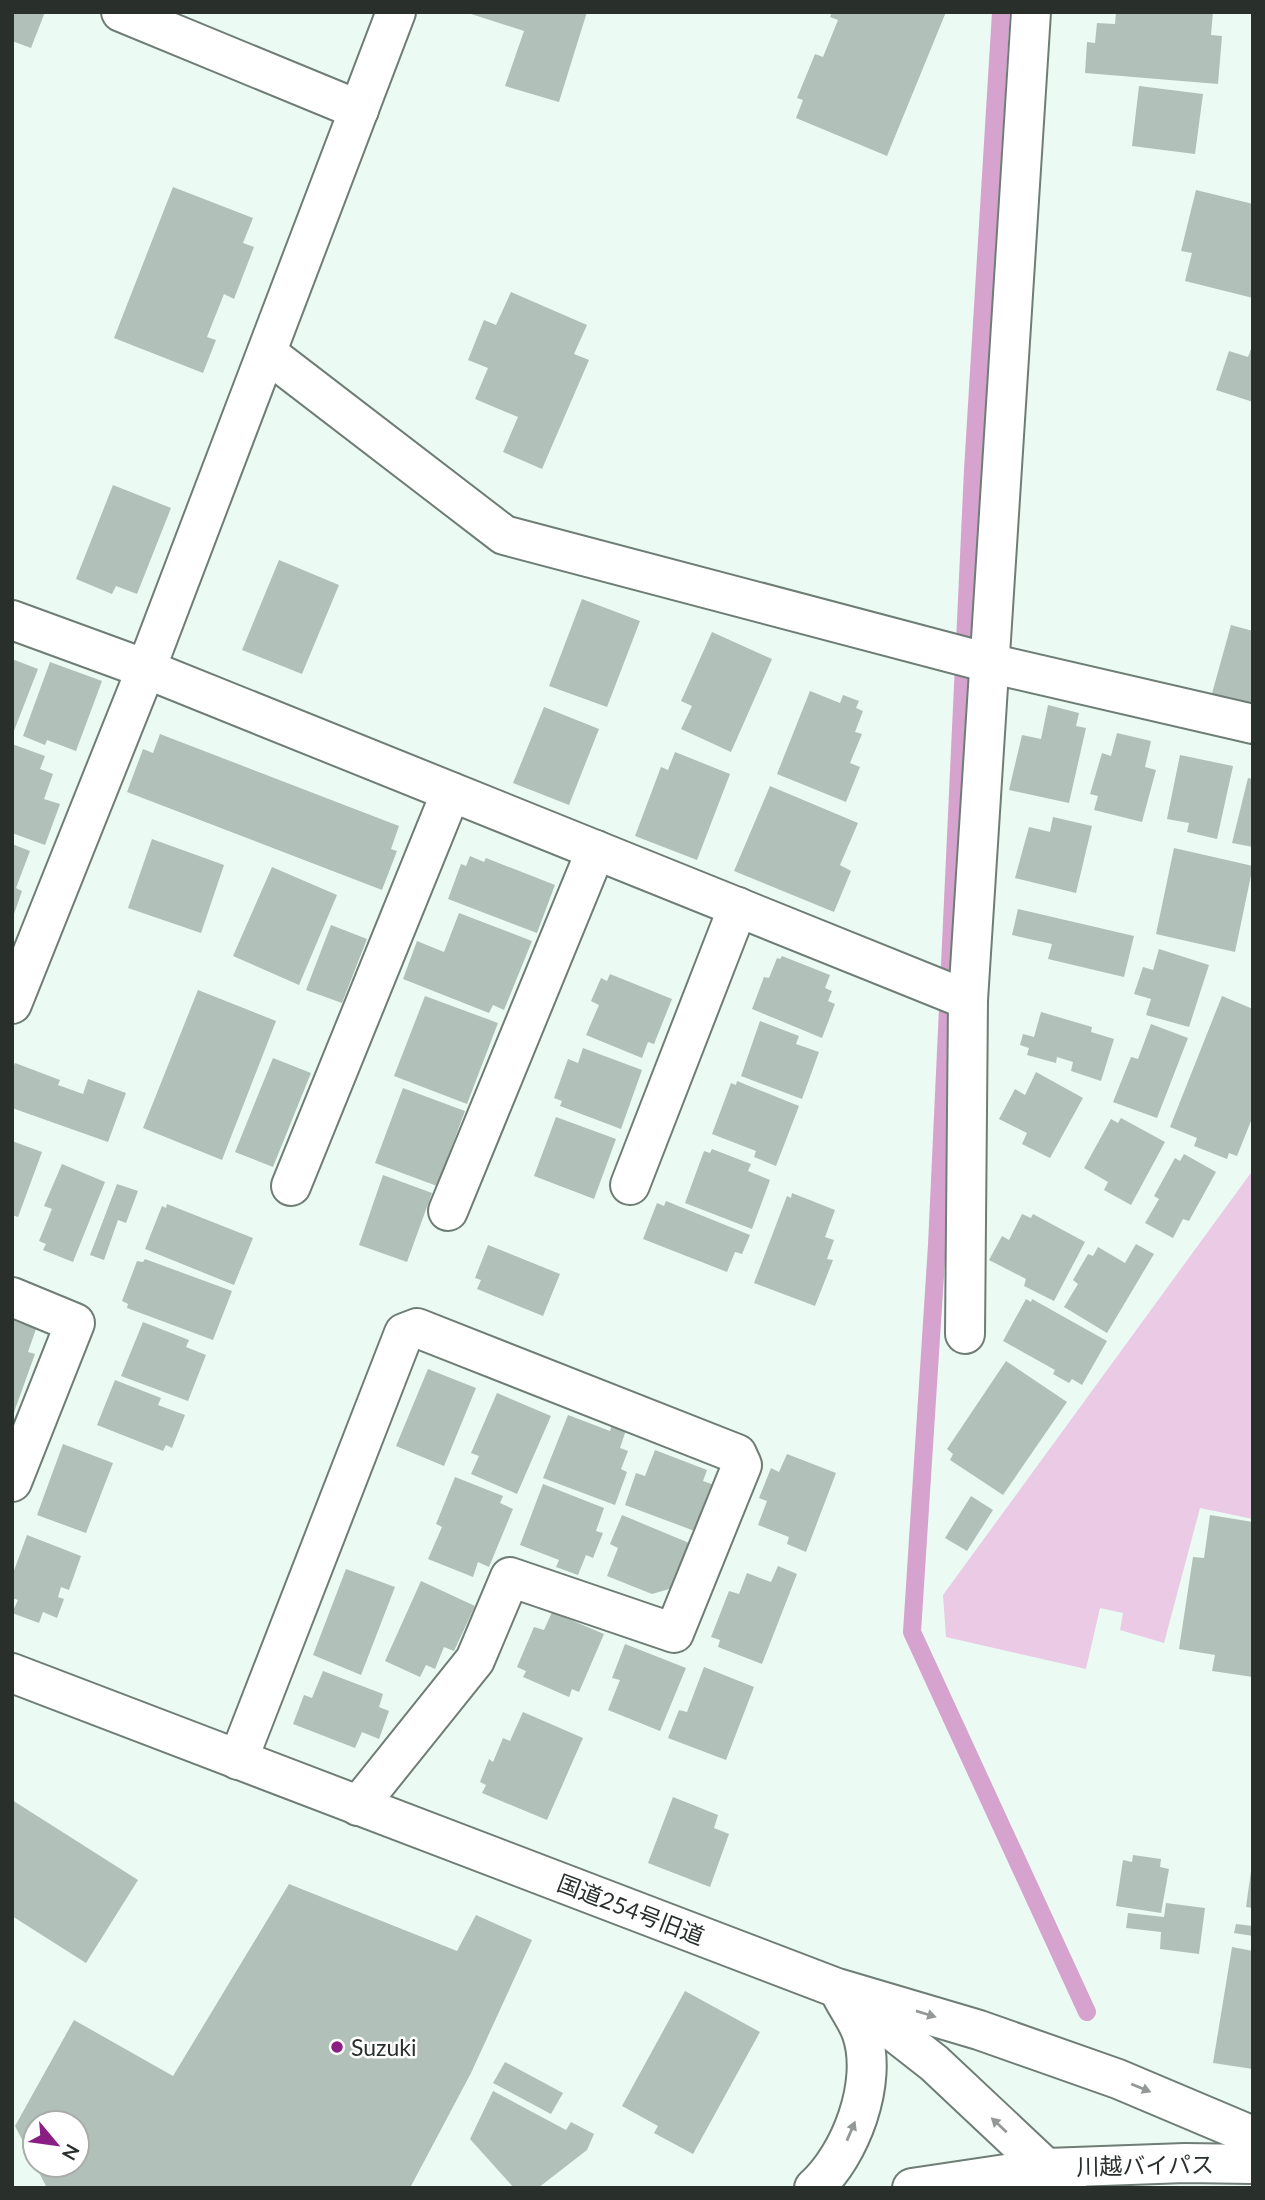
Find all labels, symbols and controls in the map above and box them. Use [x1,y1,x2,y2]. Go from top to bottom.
street label: 国道254号旧道 [554,1868,708,1950]
one-way arrow [916,2010,937,2020]
place label: Suzuki [351,2033,417,2061]
marker: Suzuki [329,2039,345,2055]
one-way arrow [1131,2083,1152,2094]
north arrow [21,2109,91,2179]
one-way arrow [991,2117,1008,2133]
one-way arrow [846,2121,857,2142]
text: N [58,2141,85,2164]
street label: 川越バイパス [1076,2150,1214,2180]

